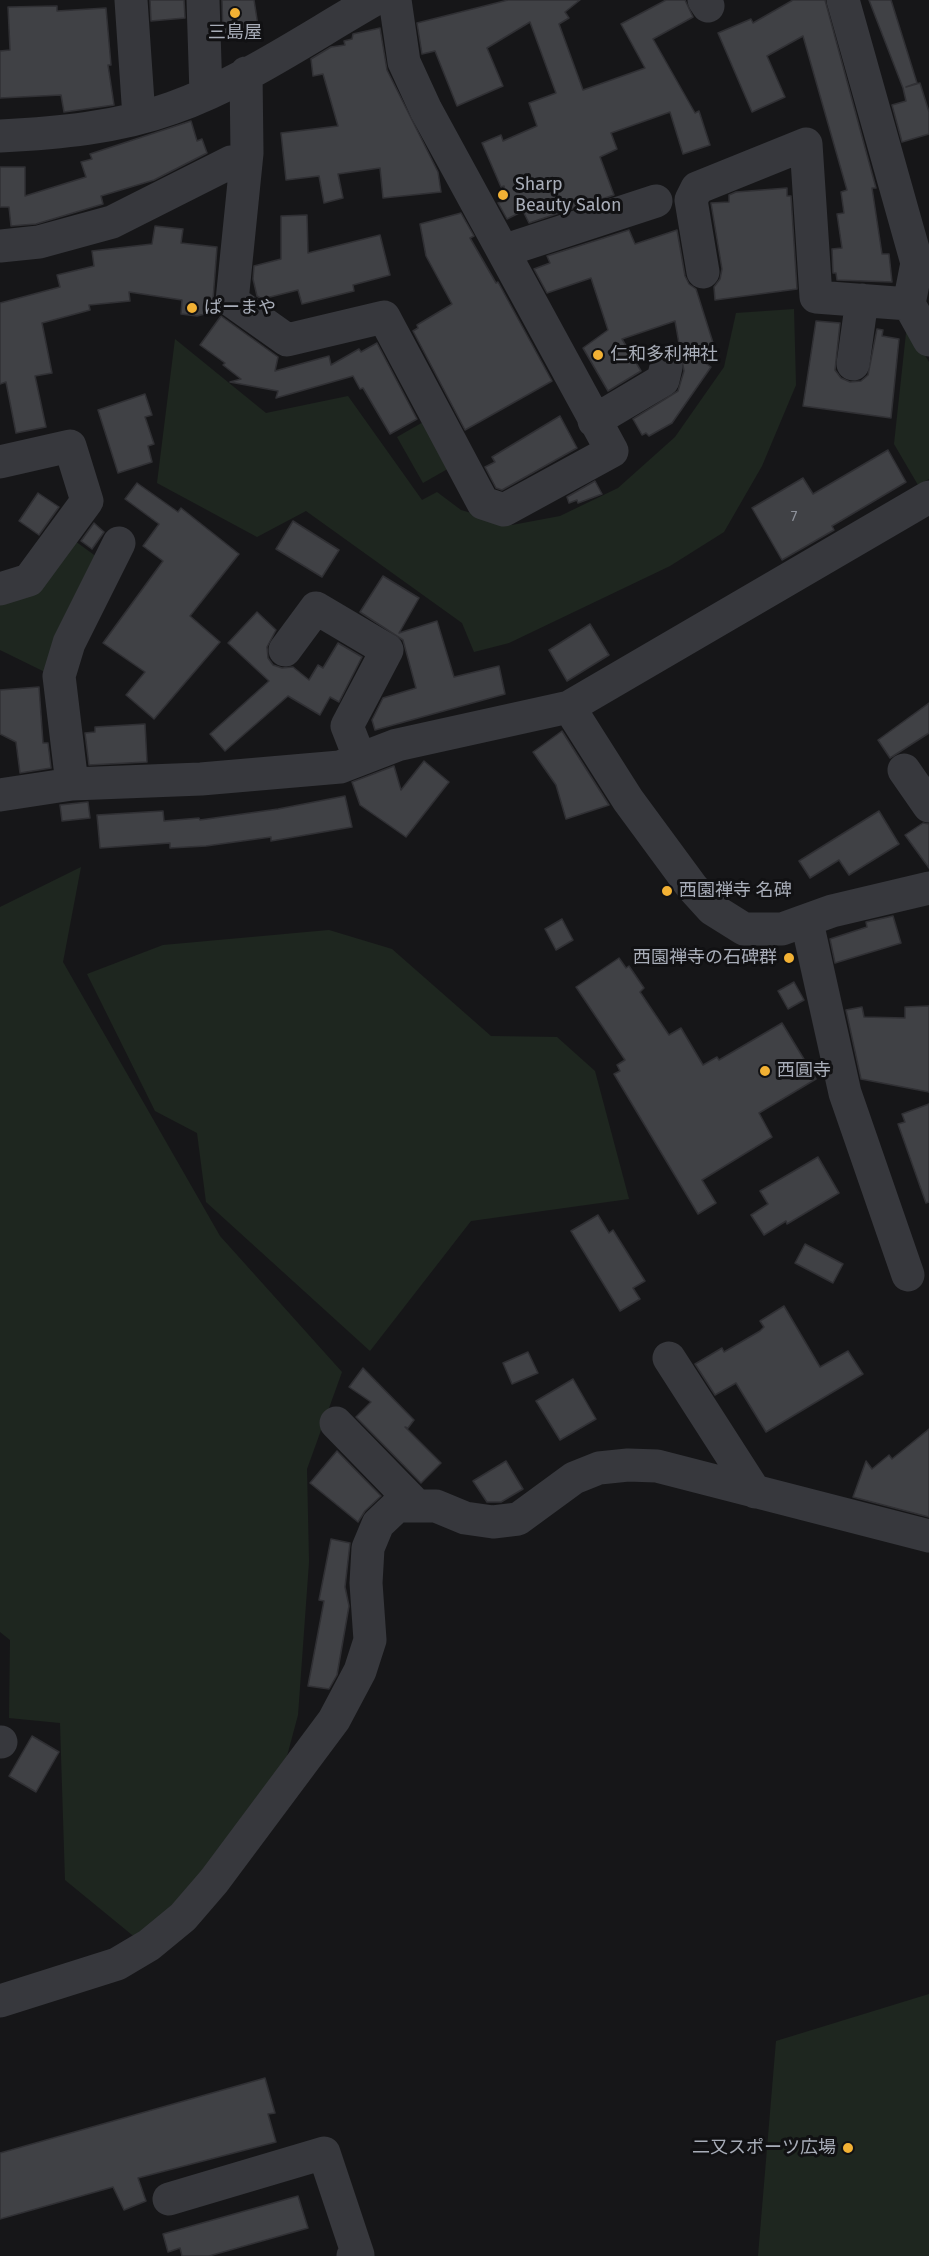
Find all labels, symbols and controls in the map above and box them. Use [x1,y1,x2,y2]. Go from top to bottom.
marker: 三島屋 [228,6,242,20]
place label: 三島屋 [208,22,262,44]
place label: Sharp Beauty Salon [515,174,622,216]
marker: Sharp Beauty Salon [496,188,510,202]
place label: ぱーまや [204,297,276,319]
marker: ぱーまや [185,301,199,315]
place label: 仁和多利神社 [610,344,718,366]
marker: 仁和多利神社 [591,348,605,362]
house number: 7 [791,508,797,526]
place label: 西園禅寺 名碑 [679,880,792,902]
marker: 西園禅寺 名碑 [660,884,674,898]
place label: 西園禅寺の石碑群 [633,947,777,969]
marker: 西園禅寺の石碑群 [782,951,796,965]
place label: 西圓寺 [777,1060,831,1082]
marker: 西圓寺 [758,1064,772,1078]
place label: 二又スポーツ広場 [692,2137,836,2159]
marker: 二又スポーツ広場 [841,2141,855,2155]

